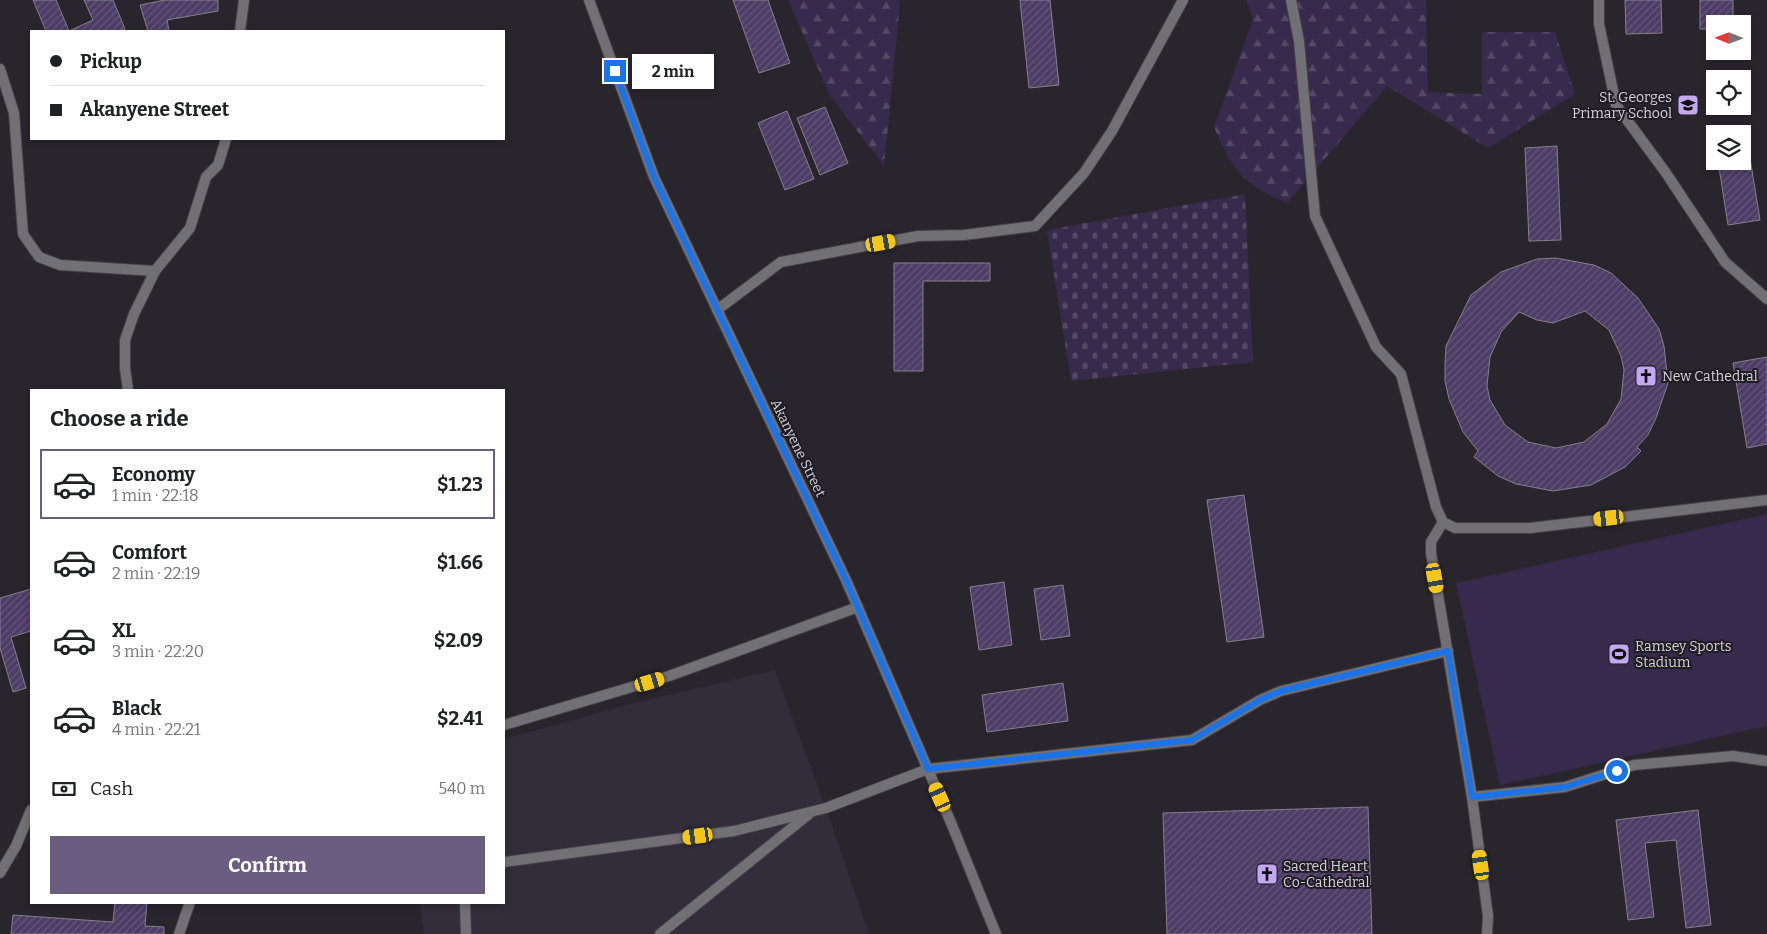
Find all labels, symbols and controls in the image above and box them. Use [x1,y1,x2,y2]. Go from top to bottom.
north arrow [1706,15,1751,60]
map controls [1706,15,1751,170]
text: Pickup [80,50,142,73]
callout: 2 min [632,54,715,88]
route end [604,60,626,82]
text: 2 min [652,62,694,81]
button: locate [1706,70,1751,115]
place label: St. Georges Primary School [1572,89,1672,122]
school or university icon: St. Georges Primary School [1676,93,1700,117]
text: Akanyene Street [80,98,229,121]
button: layers [1706,125,1751,170]
car [864,233,897,253]
church icon: New Cathedral [1634,364,1658,388]
place label: New Cathedral [1662,368,1758,385]
street label: Akanyene Street [767,396,829,500]
text: Choose a ride [50,405,189,432]
icon: car [52,462,97,507]
text: Economy [112,463,195,486]
text: $1.23 [437,473,483,496]
text: 1 min · 22:18 [112,486,199,505]
car [1593,509,1624,527]
icon: car [52,540,97,585]
text: Comfort [112,541,187,564]
text: $1.66 [437,551,483,574]
car [1425,562,1444,594]
text: 2 min · 22:19 [112,564,201,583]
icon: car [52,618,97,663]
text: XL [112,619,136,642]
text: $2.09 [434,629,483,652]
place label: Ramsey Sports Stadium [1635,638,1731,671]
text: 3 min · 22:20 [112,642,204,661]
sports icon: Ramsey Sports Stadium [1607,642,1631,666]
car [633,670,666,694]
icon: car [52,696,97,741]
text: Black [112,697,162,720]
text: $2.41 [437,707,483,730]
text: 4 min · 22:21 [112,720,200,739]
route start [1606,760,1628,782]
icon: cash [50,775,78,803]
text: Cash [90,777,133,800]
text: 540 m [438,779,485,798]
car [927,780,952,814]
car [682,826,713,846]
button: Confirm [50,836,485,894]
car [1471,849,1490,881]
place label: Sacred Heart Co-Cathedral [1283,858,1370,891]
church icon: Sacred Heart Co-Cathedral [1255,862,1279,886]

